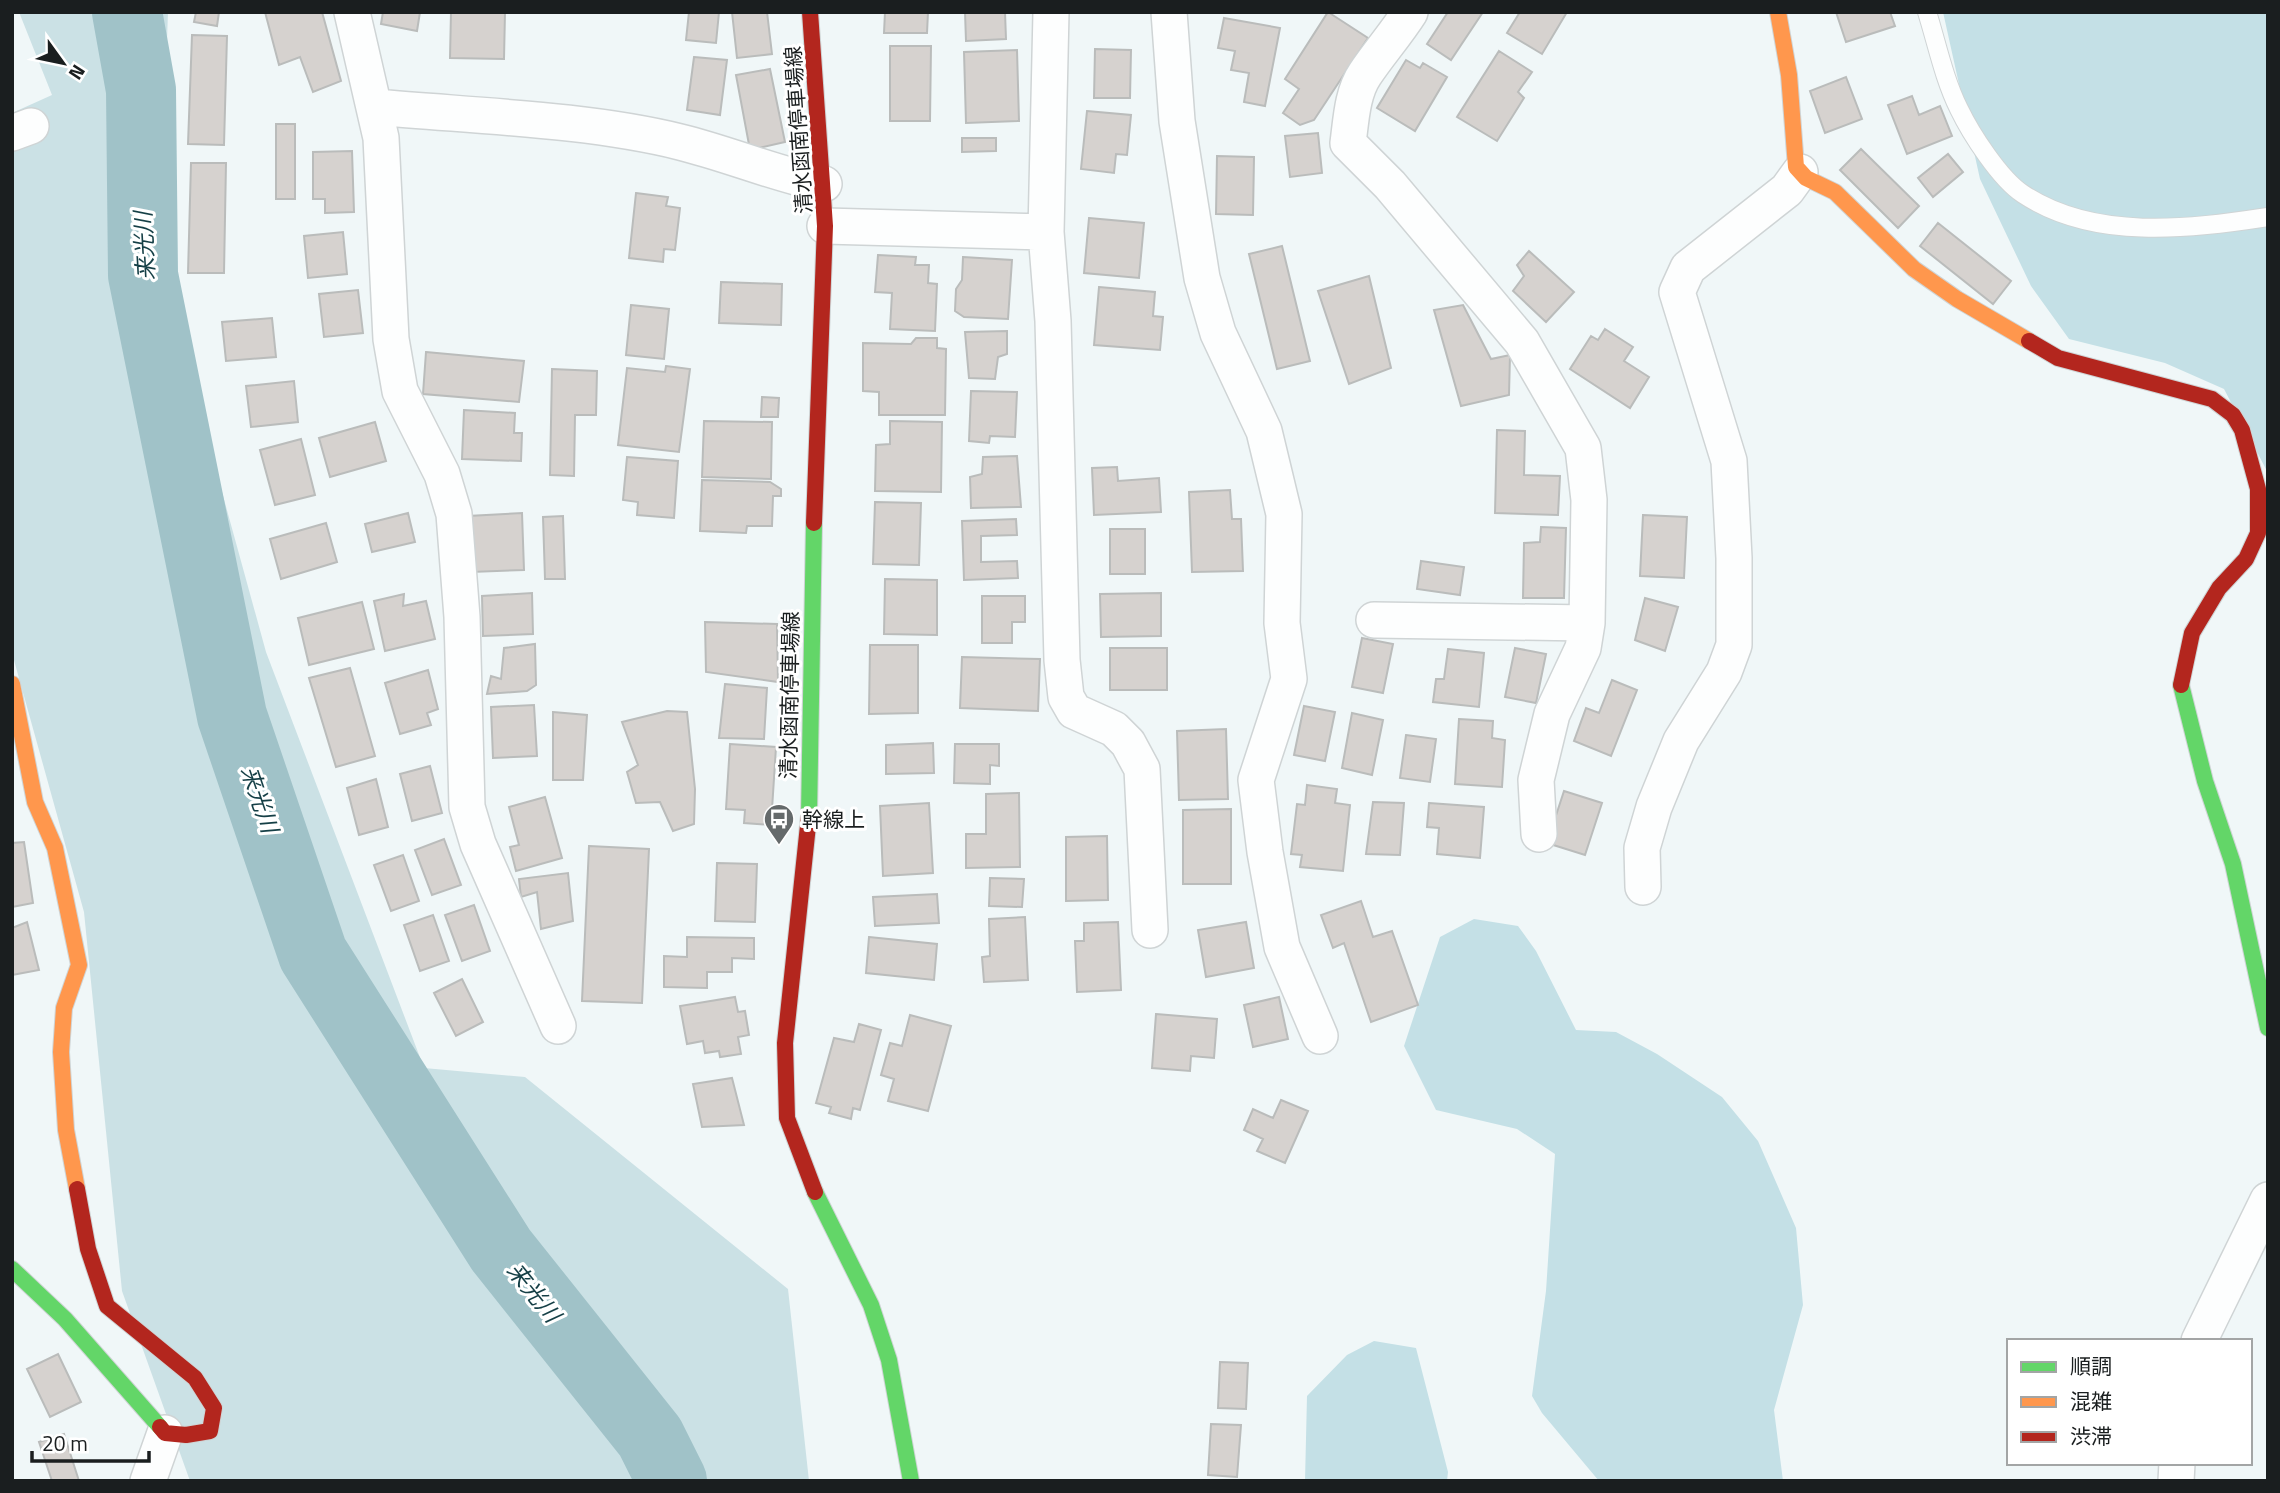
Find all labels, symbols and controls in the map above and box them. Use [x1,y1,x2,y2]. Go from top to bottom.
north arrow [28,28,98,98]
street label: 清水函南停車場線 [776,45,820,215]
text: N [62,59,93,86]
water label: 来光川 [125,208,163,281]
street label: 清水函南停車場線 [772,611,806,779]
water label: 来光川 [232,761,289,840]
bus stop icon: 幹線上 [762,802,796,846]
place label: 幹線上 [802,803,865,835]
water label: 来光川 [499,1254,571,1332]
legend [2007,1339,2252,1465]
text: 順調 [2070,1350,2112,1382]
text: 混雑 [2070,1385,2112,1417]
scale bar [32,1420,149,1464]
text: 渋滞 [2070,1420,2112,1452]
text: 20 m [42,1427,88,1459]

